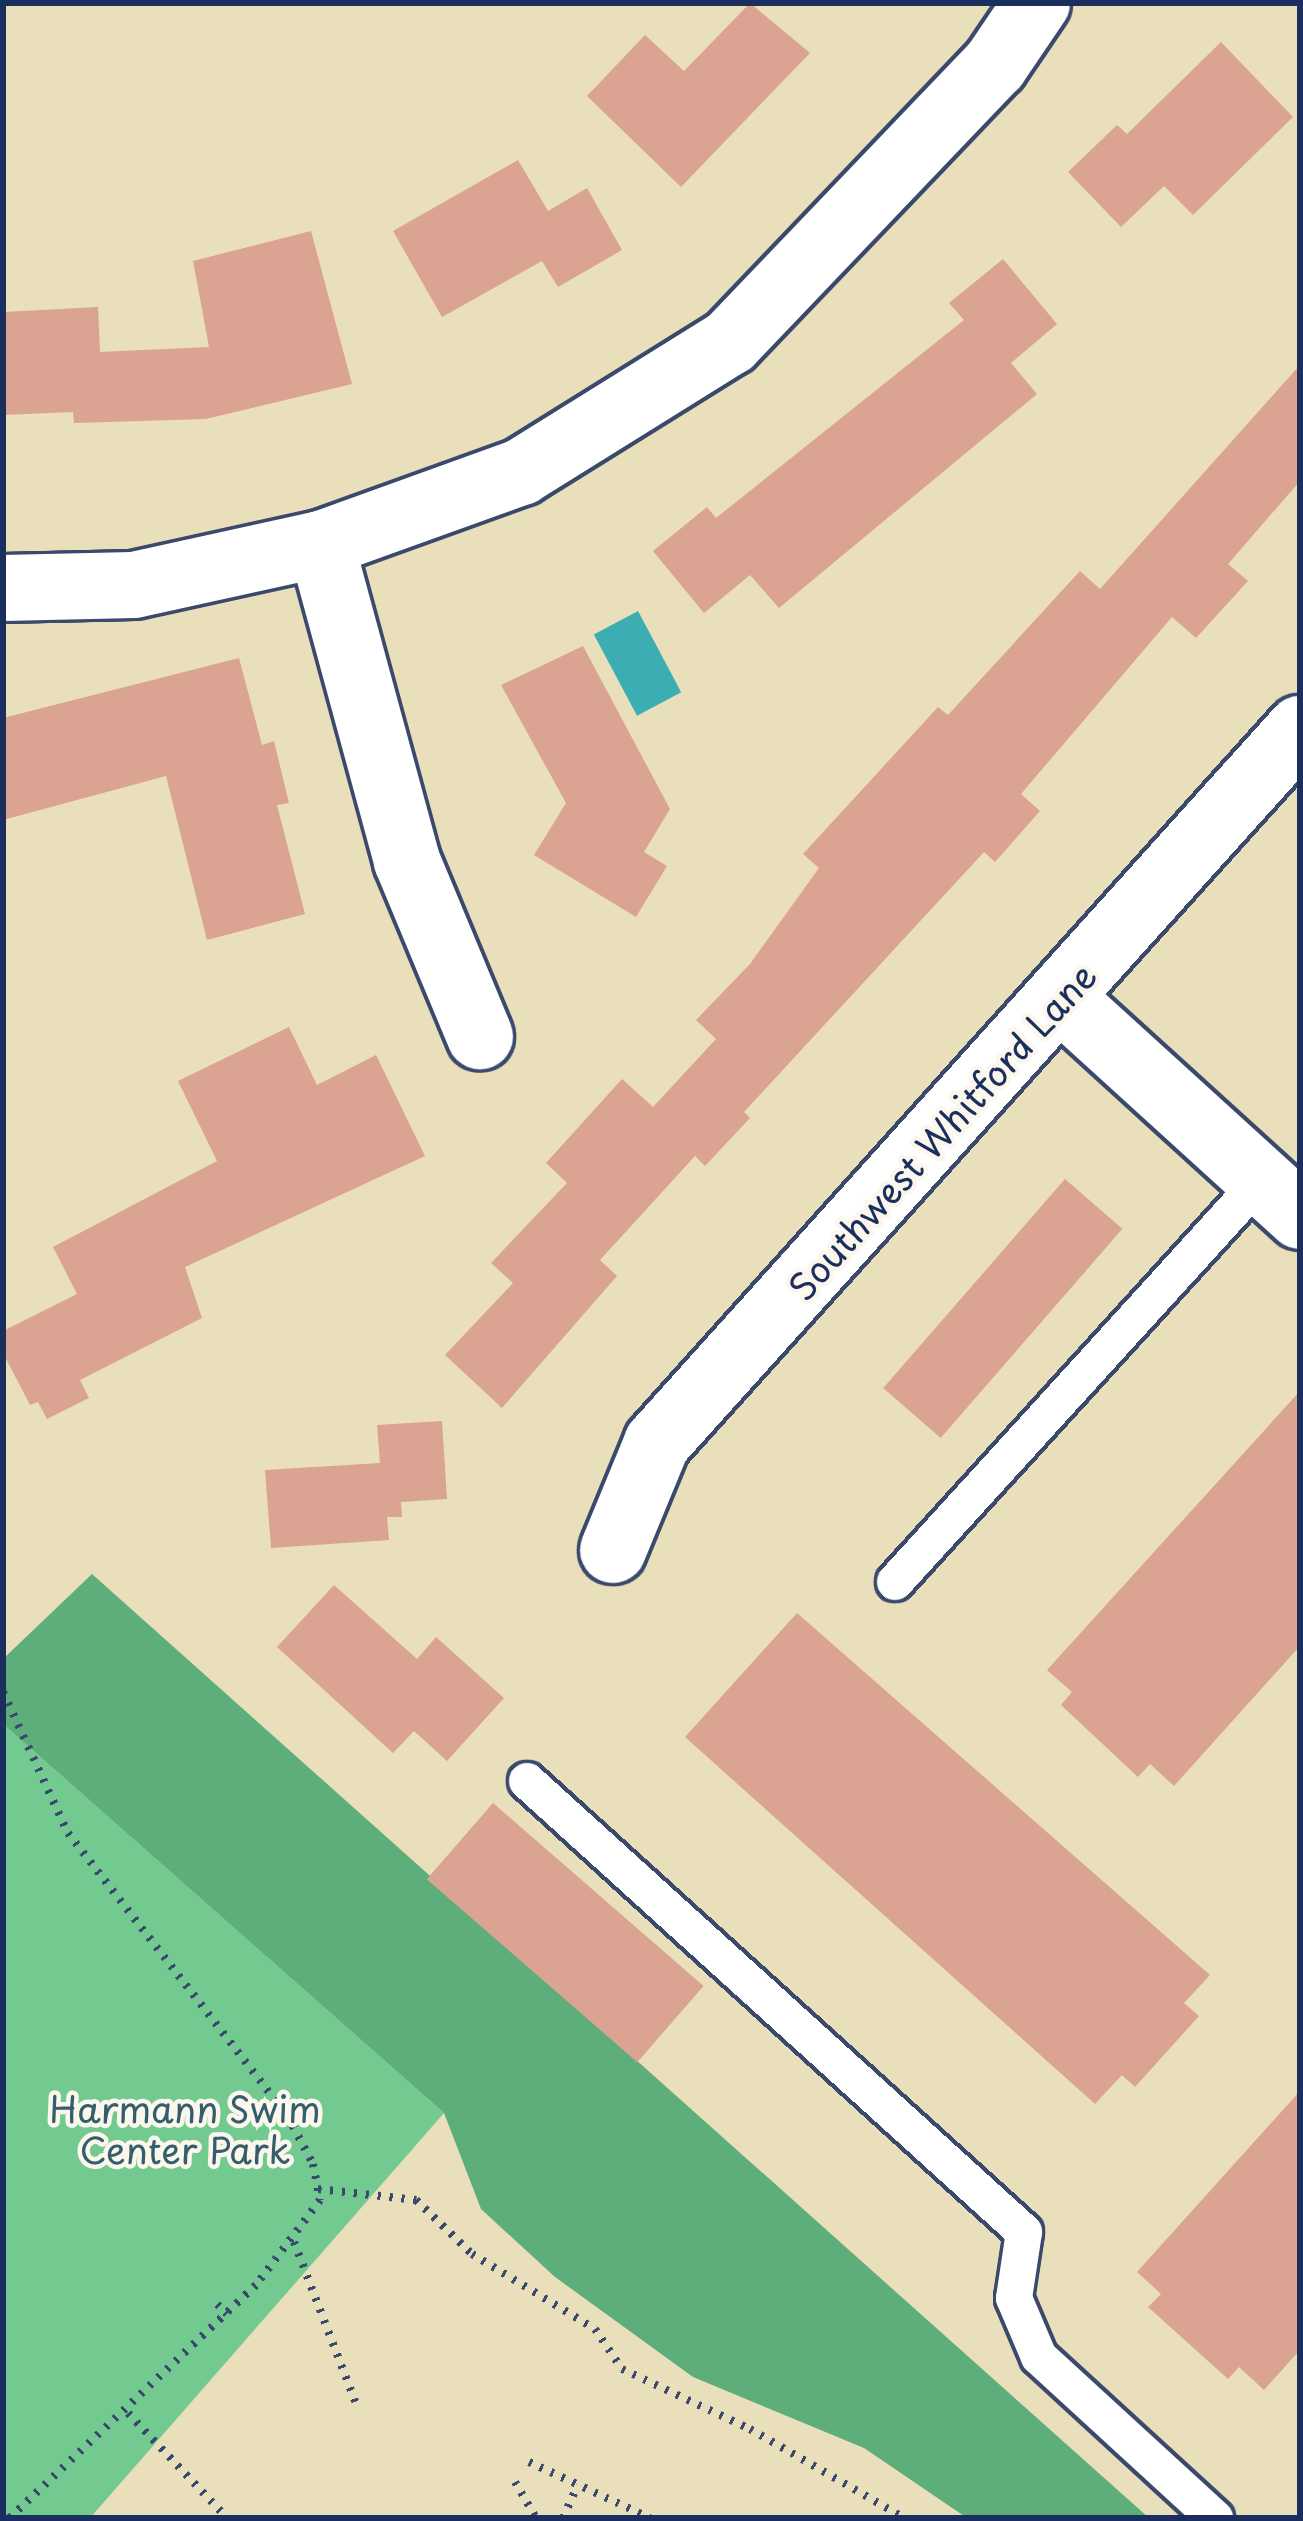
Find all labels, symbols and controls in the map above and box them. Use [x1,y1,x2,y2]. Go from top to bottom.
street label: Southwest Whitford Lane [779,953,1105,1309]
park label: Harmann Swim Center Park [49,2086,321,2171]

